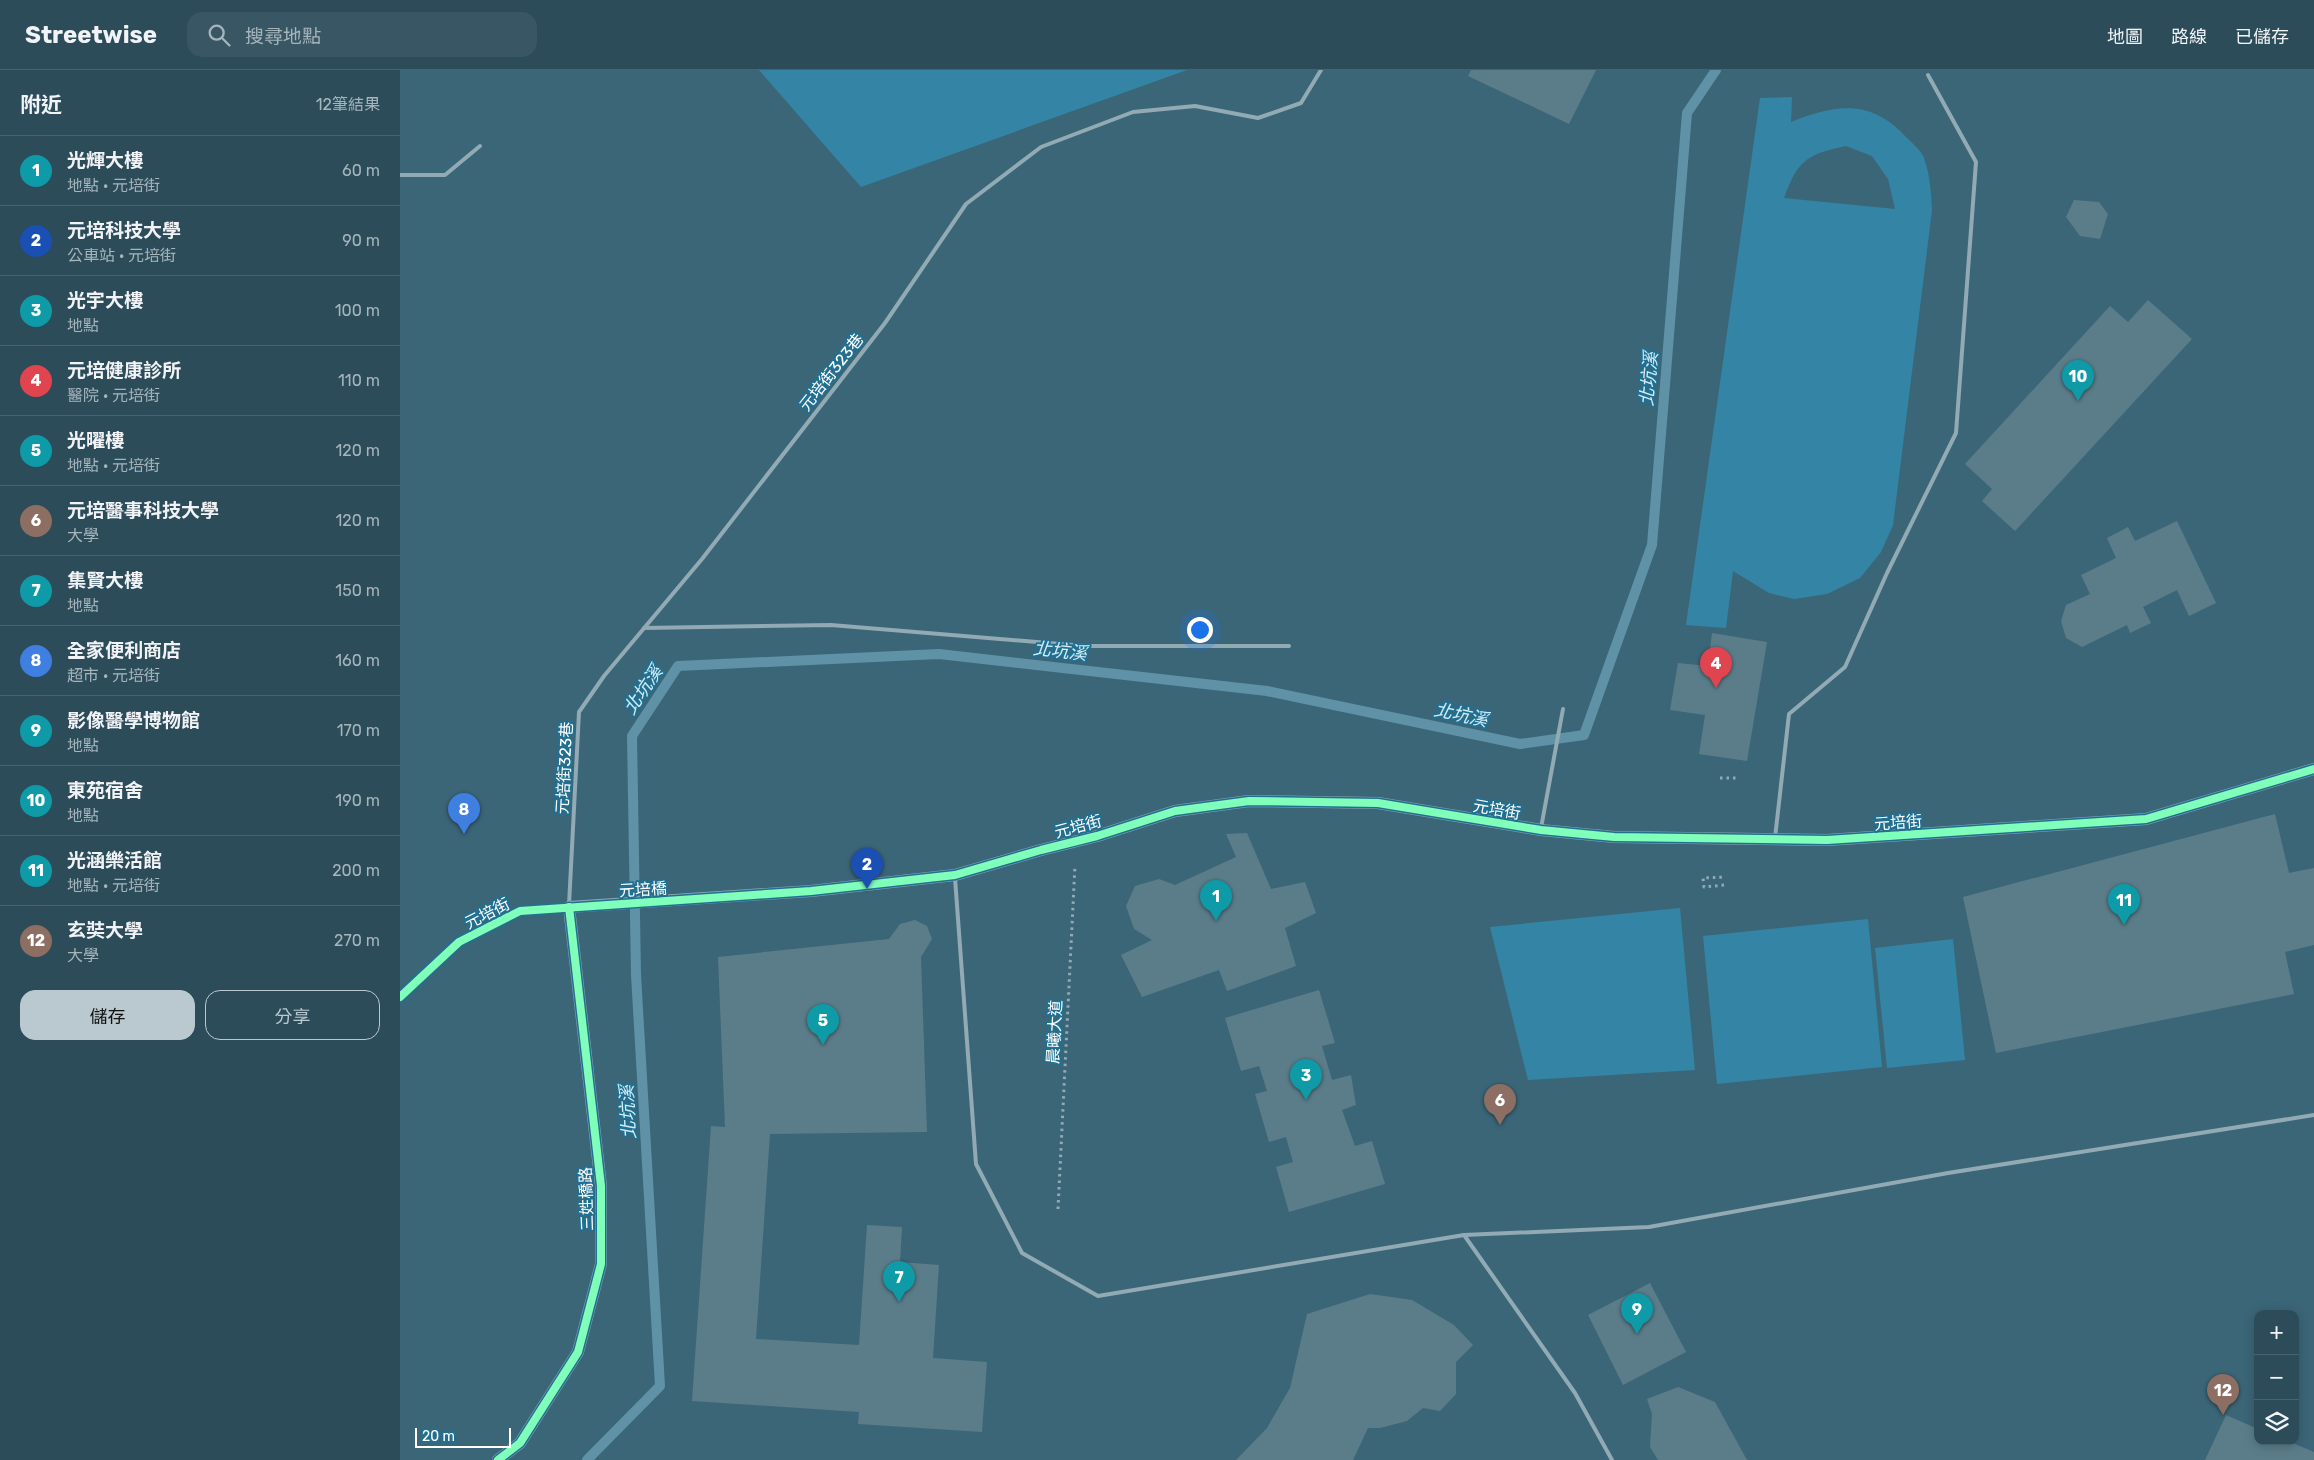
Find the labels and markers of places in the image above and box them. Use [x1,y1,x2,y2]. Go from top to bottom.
pin: 10 [2062,360,2094,401]
pin: 4 [1700,647,1732,688]
pin: 8 [448,793,480,834]
pin: 2 [851,848,883,889]
pin: 1 [1200,880,1232,921]
pin: 11 [2108,884,2140,925]
pin: 5 [807,1004,839,1045]
pin: 3 [1290,1059,1322,1100]
pin: 6 [1484,1084,1516,1125]
pin: 7 [883,1261,915,1302]
pin: 9 [1621,1293,1653,1334]
pin: 12 [2207,1374,2239,1415]

